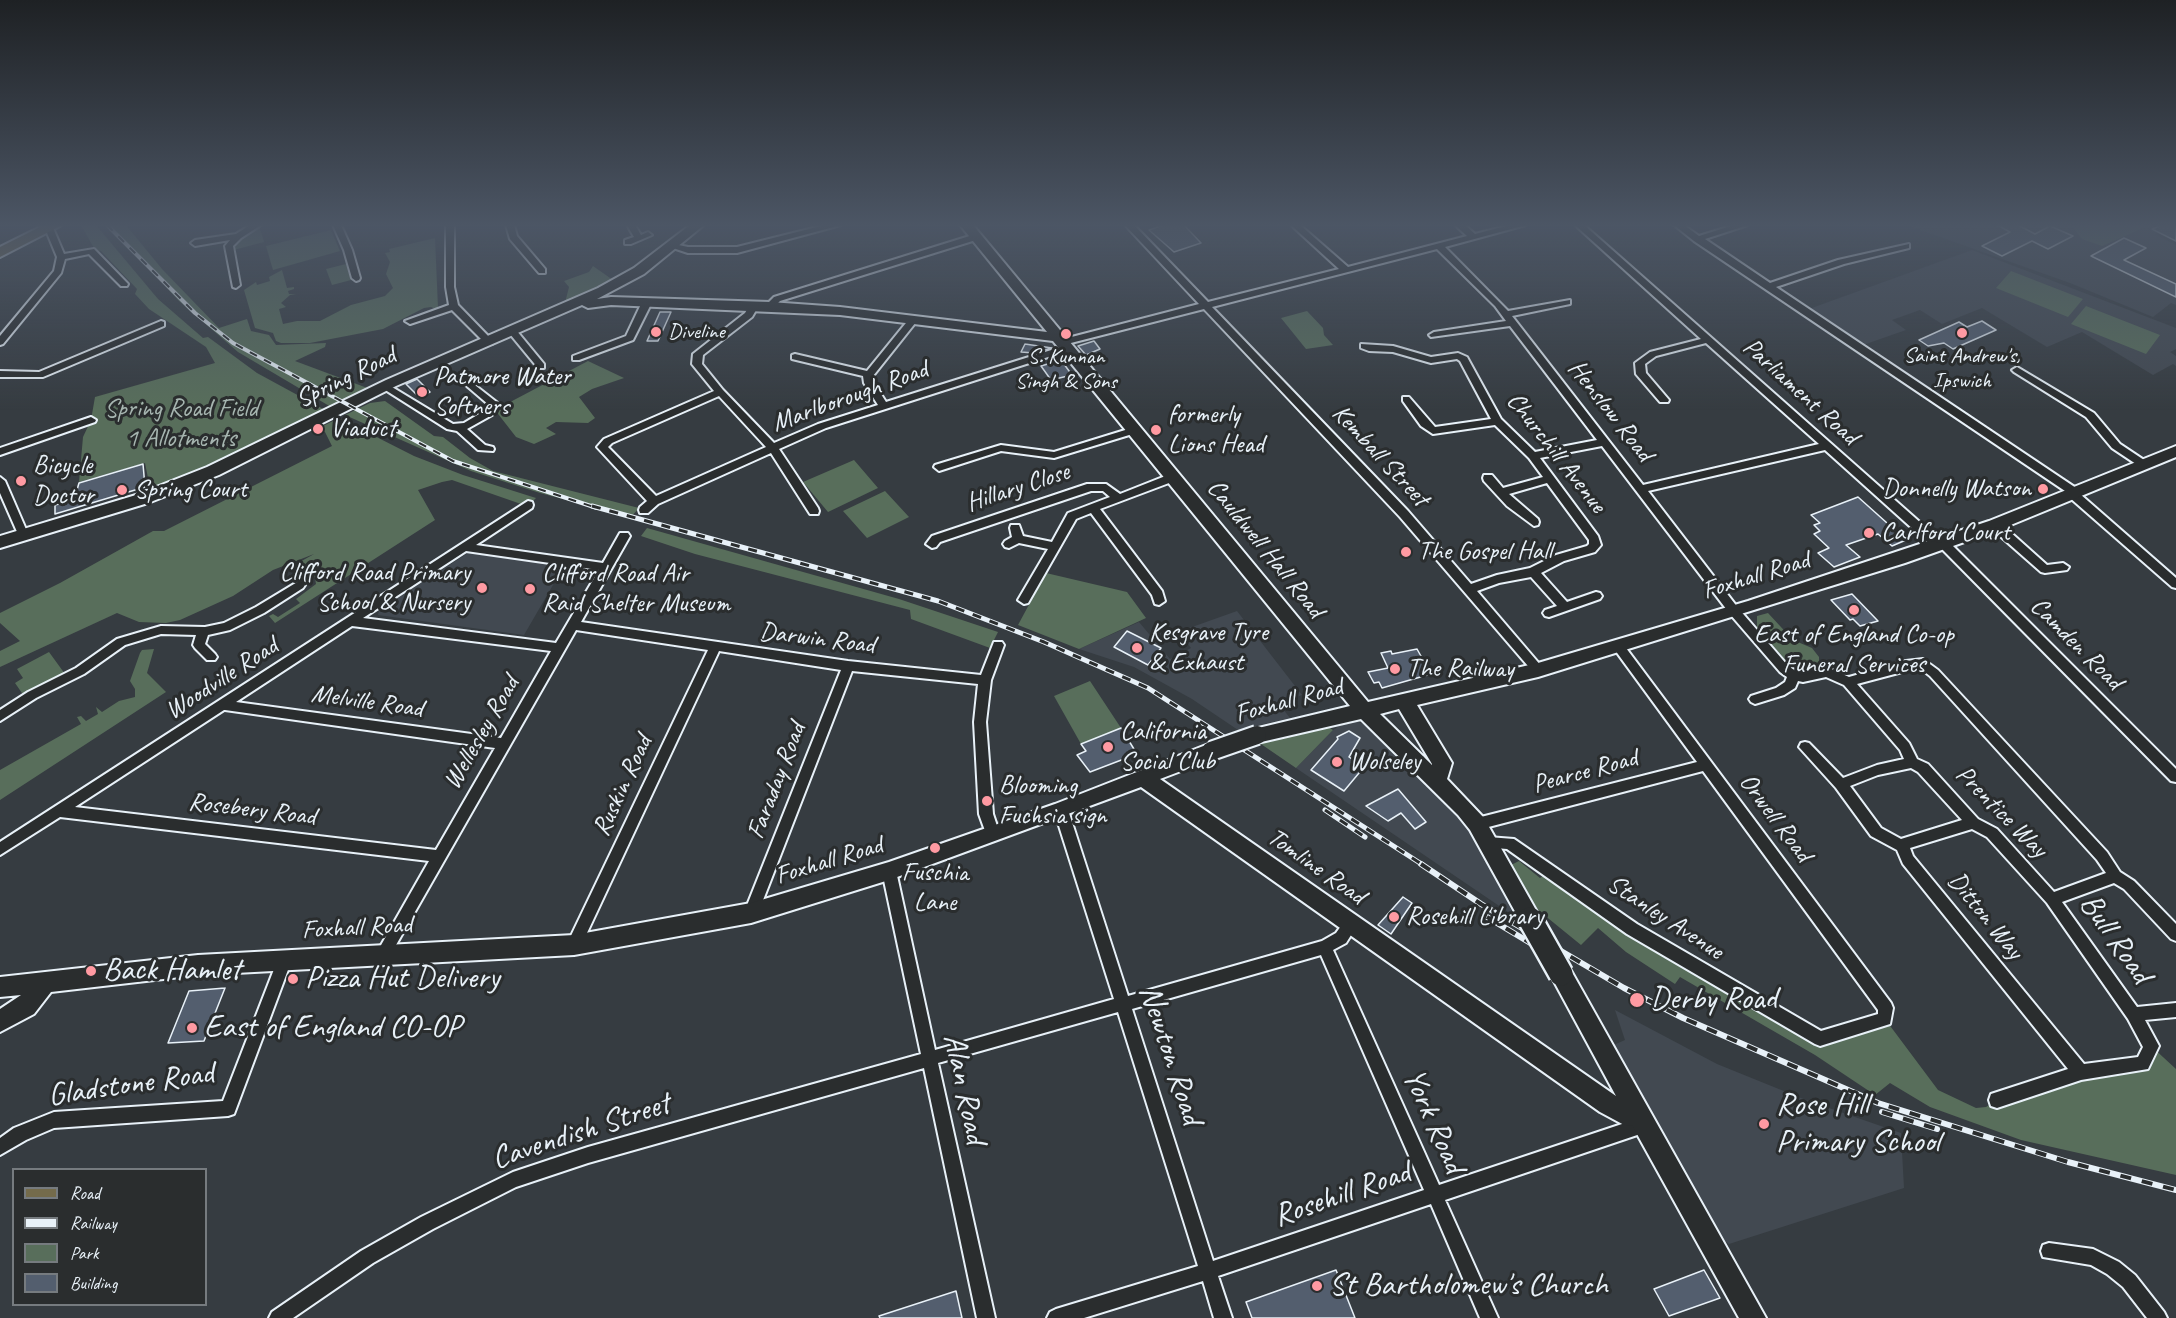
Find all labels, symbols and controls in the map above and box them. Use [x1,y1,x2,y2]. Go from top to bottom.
place label: Diveline [668,319,725,345]
marker: Diveline [649,325,663,339]
marker: Saint Andrew's, Ipswich [1955,326,1969,340]
marker: S. Kunnan Singh & Sons [1059,327,1073,341]
street label: Parliament Road [1736,332,1864,452]
street label: Spring Road [291,340,401,416]
place label: Saint Andrew's, Ipswich [1904,343,2020,394]
place label: S. Kunnan Singh & Sons [1015,344,1117,396]
street label: Marlborough Road [768,354,932,440]
street label: Henslow Road [1561,354,1659,468]
place label: Patmore Water Softners [434,361,571,422]
marker: Patmore Water Softners [415,385,429,399]
street label: Churchill Avenue [1499,386,1613,520]
park label: Spring Road Field 1 Allotments [104,393,258,454]
street label: Kemball Street [1325,398,1435,514]
place label: formerly Lions Head [1168,399,1264,460]
place label: Viaduct [330,413,396,445]
marker: Viaduct [311,422,325,436]
marker: formerly Lions Head [1149,423,1163,437]
place label: Bicycle Doctor [33,450,94,512]
street label: Hillary Close [962,457,1074,519]
street label: Cauldwell Hall Road [1200,473,1330,625]
place label: Donnelly Watson [1882,473,2031,505]
marker: Bicycle Doctor [14,474,28,488]
place label: Spring Court [134,474,247,506]
marker: Donnelly Watson [2036,482,2050,496]
marker: Spring Court [115,483,129,497]
place label: Carlford Court [1881,517,2010,549]
marker: Carlford Court [1862,526,1876,540]
place label: The Gospel Hall [1418,536,1552,568]
marker: The Gospel Hall [1399,545,1413,559]
street label: Foxhall Road [1699,545,1813,607]
place label: Clifford Road Primary School & Nursery [279,557,470,618]
place label: Clifford Road Air Raid Shelter Museum [542,558,730,620]
marker: Clifford Road Primary School & Nursery [475,581,489,595]
marker: Clifford Road Air Raid Shelter Museum [523,582,537,596]
street label: Camden Road [2023,591,2129,697]
marker: East of England Co-op Funeral Services [1847,603,1861,617]
street label: Darwin Road [758,616,876,662]
place label: Kesgrave Tyre & Exhaust [1149,617,1268,678]
place label: East of England Co-op Funeral Services [1754,619,1954,680]
street label: Woodville Road [160,631,284,727]
marker: Kesgrave Tyre & Exhaust [1130,641,1144,655]
place label: The Railway [1407,653,1514,685]
marker: The Railway [1388,662,1402,676]
street label: Wellesley Road [437,671,527,795]
street label: Foxhall Road [1232,672,1346,730]
street label: Melville Road [309,679,425,725]
place label: California Social Club [1120,716,1215,778]
street label: Faraday Road [741,719,813,843]
street label: Ruskin Road [586,731,660,841]
marker: California Social Club [1101,740,1115,754]
street label: Pearce Road [1529,743,1641,801]
place label: Wolseley [1349,746,1420,778]
marker: Wolseley [1330,755,1344,769]
street label: Prentice Way [1948,759,2054,865]
street label: Orwell Road [1732,768,1818,868]
place label: Blooming Fuchsia sign [999,770,1107,832]
street label: Rosebery Road [187,787,317,833]
marker: Blooming Fuchsia sign [980,794,994,808]
street label: Tomline Road [1261,822,1371,912]
street label: Foxhall Road [772,830,886,892]
marker: Fuschia Lane [928,841,942,855]
place label: Fuschia Lane [902,857,968,918]
street label: Ditton Way [1940,866,2030,966]
street label: Stanley Avenue [1601,869,1729,967]
street label: Bull Road [2070,887,2160,991]
place label: Rosehill Library [1406,901,1543,933]
street label: Foxhall Road [301,910,413,946]
marker: Rosehill Library [1387,910,1401,924]
place label: Back Hamlet [103,952,241,990]
place label: Pizza Hut Delivery [305,960,499,998]
marker: Back Hamlet [84,964,98,978]
marker: Pizza Hut Delivery [286,972,300,986]
street label: Newton Road [1129,981,1211,1129]
place label: Derby Road [1650,981,1777,1019]
marker: Derby Road [1628,991,1646,1009]
place label: East of England CO-OP [204,1009,461,1047]
marker: East of England CO-OP [185,1021,199,1035]
street label: Alan Road [934,1031,994,1147]
street label: Gladstone Road [46,1054,216,1116]
street label: York Road [1393,1063,1473,1179]
street label: Cavendish Street [487,1085,675,1179]
place label: Rose Hill Primary School [1776,1087,1940,1162]
marker: Rose Hill Primary School [1757,1117,1771,1131]
street label: Rosehill Road [1269,1154,1415,1236]
legend [12,1168,207,1306]
text: Road [70,1182,100,1204]
text: Railway [70,1212,117,1234]
text: Park [70,1242,99,1264]
place label: St Bartholomew's Church [1329,1267,1608,1305]
text: Building [70,1272,117,1294]
marker: St Bartholomew's Church [1310,1279,1324,1293]

